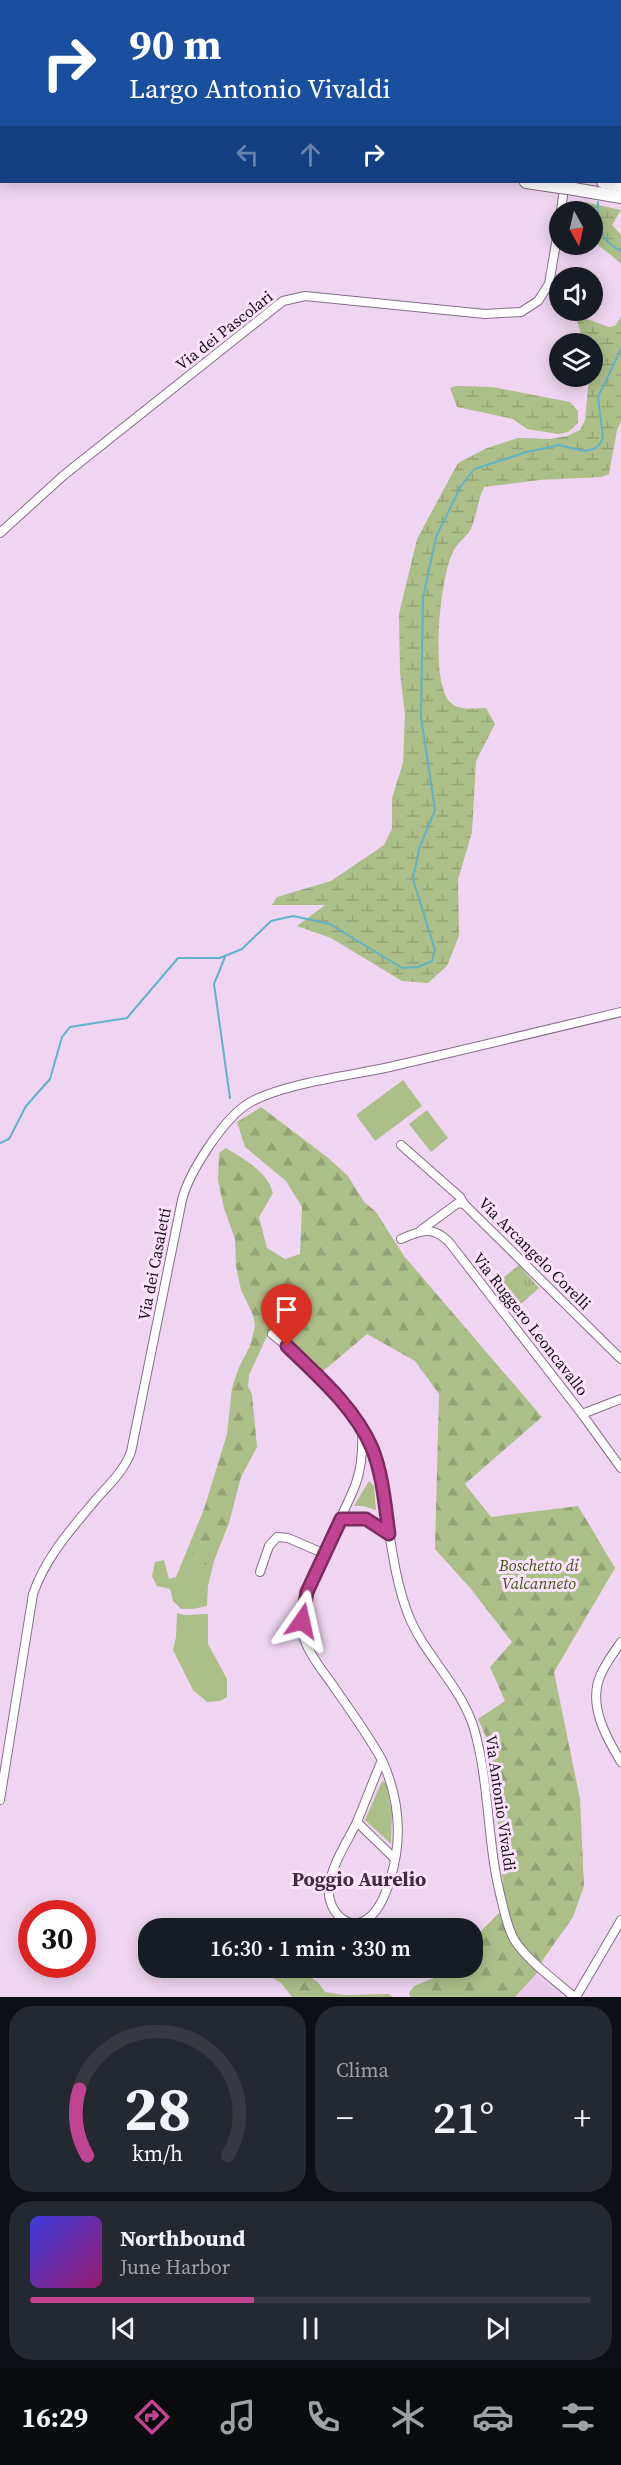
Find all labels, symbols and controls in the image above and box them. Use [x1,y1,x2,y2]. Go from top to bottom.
text: 90 m [129,15,222,73]
icon: right [30,24,108,102]
text: Largo Antonio Vivaldi [129,70,391,107]
icon: left [231,138,264,171]
icon: ahead [294,138,327,171]
icon: right [357,138,390,171]
north arrow [549,201,603,255]
map controls [549,201,603,387]
button: sound [549,267,603,321]
street label: Via dei Pascolari [171,285,277,375]
button: layers [549,333,603,387]
street label: Via Arcangelo Corelli [474,1192,596,1314]
street label: Via dei Casaletti [132,1206,176,1322]
street label: Via Ruggero Leoncavallo [468,1248,594,1400]
pin [261,1284,312,1346]
icon: arrive [270,1293,303,1326]
park label: Boschetto di Valcanneto [498,1554,579,1594]
position arrow [270,1589,334,1653]
street label: Via Antonio Vivaldi [481,1734,521,1873]
district label: Poggio Aurelio [292,1865,426,1893]
speed limit sign: 30 [18,1900,96,1978]
text: 16:30 · 1 min · 330 m [210,1933,411,1963]
text: Clima [336,2056,389,2084]
text: 28 [124,2065,191,2151]
text: 21° [433,2086,494,2148]
text: − [336,2095,354,2140]
text: + [574,2095,591,2140]
text: km/h [132,2139,183,2168]
text: Northbound [120,2223,245,2253]
text: June Harbor [120,2253,230,2281]
icon: previous [107,2312,140,2345]
icon: pause [294,2312,327,2345]
icon: next [481,2312,514,2345]
icon: directions [131,2396,173,2438]
icon: music [217,2396,259,2438]
icon: phone [302,2396,344,2438]
icon: climate [387,2396,429,2438]
icon: car [472,2396,514,2438]
icon: filters [557,2396,599,2438]
text: 16:29 [22,2399,88,2436]

